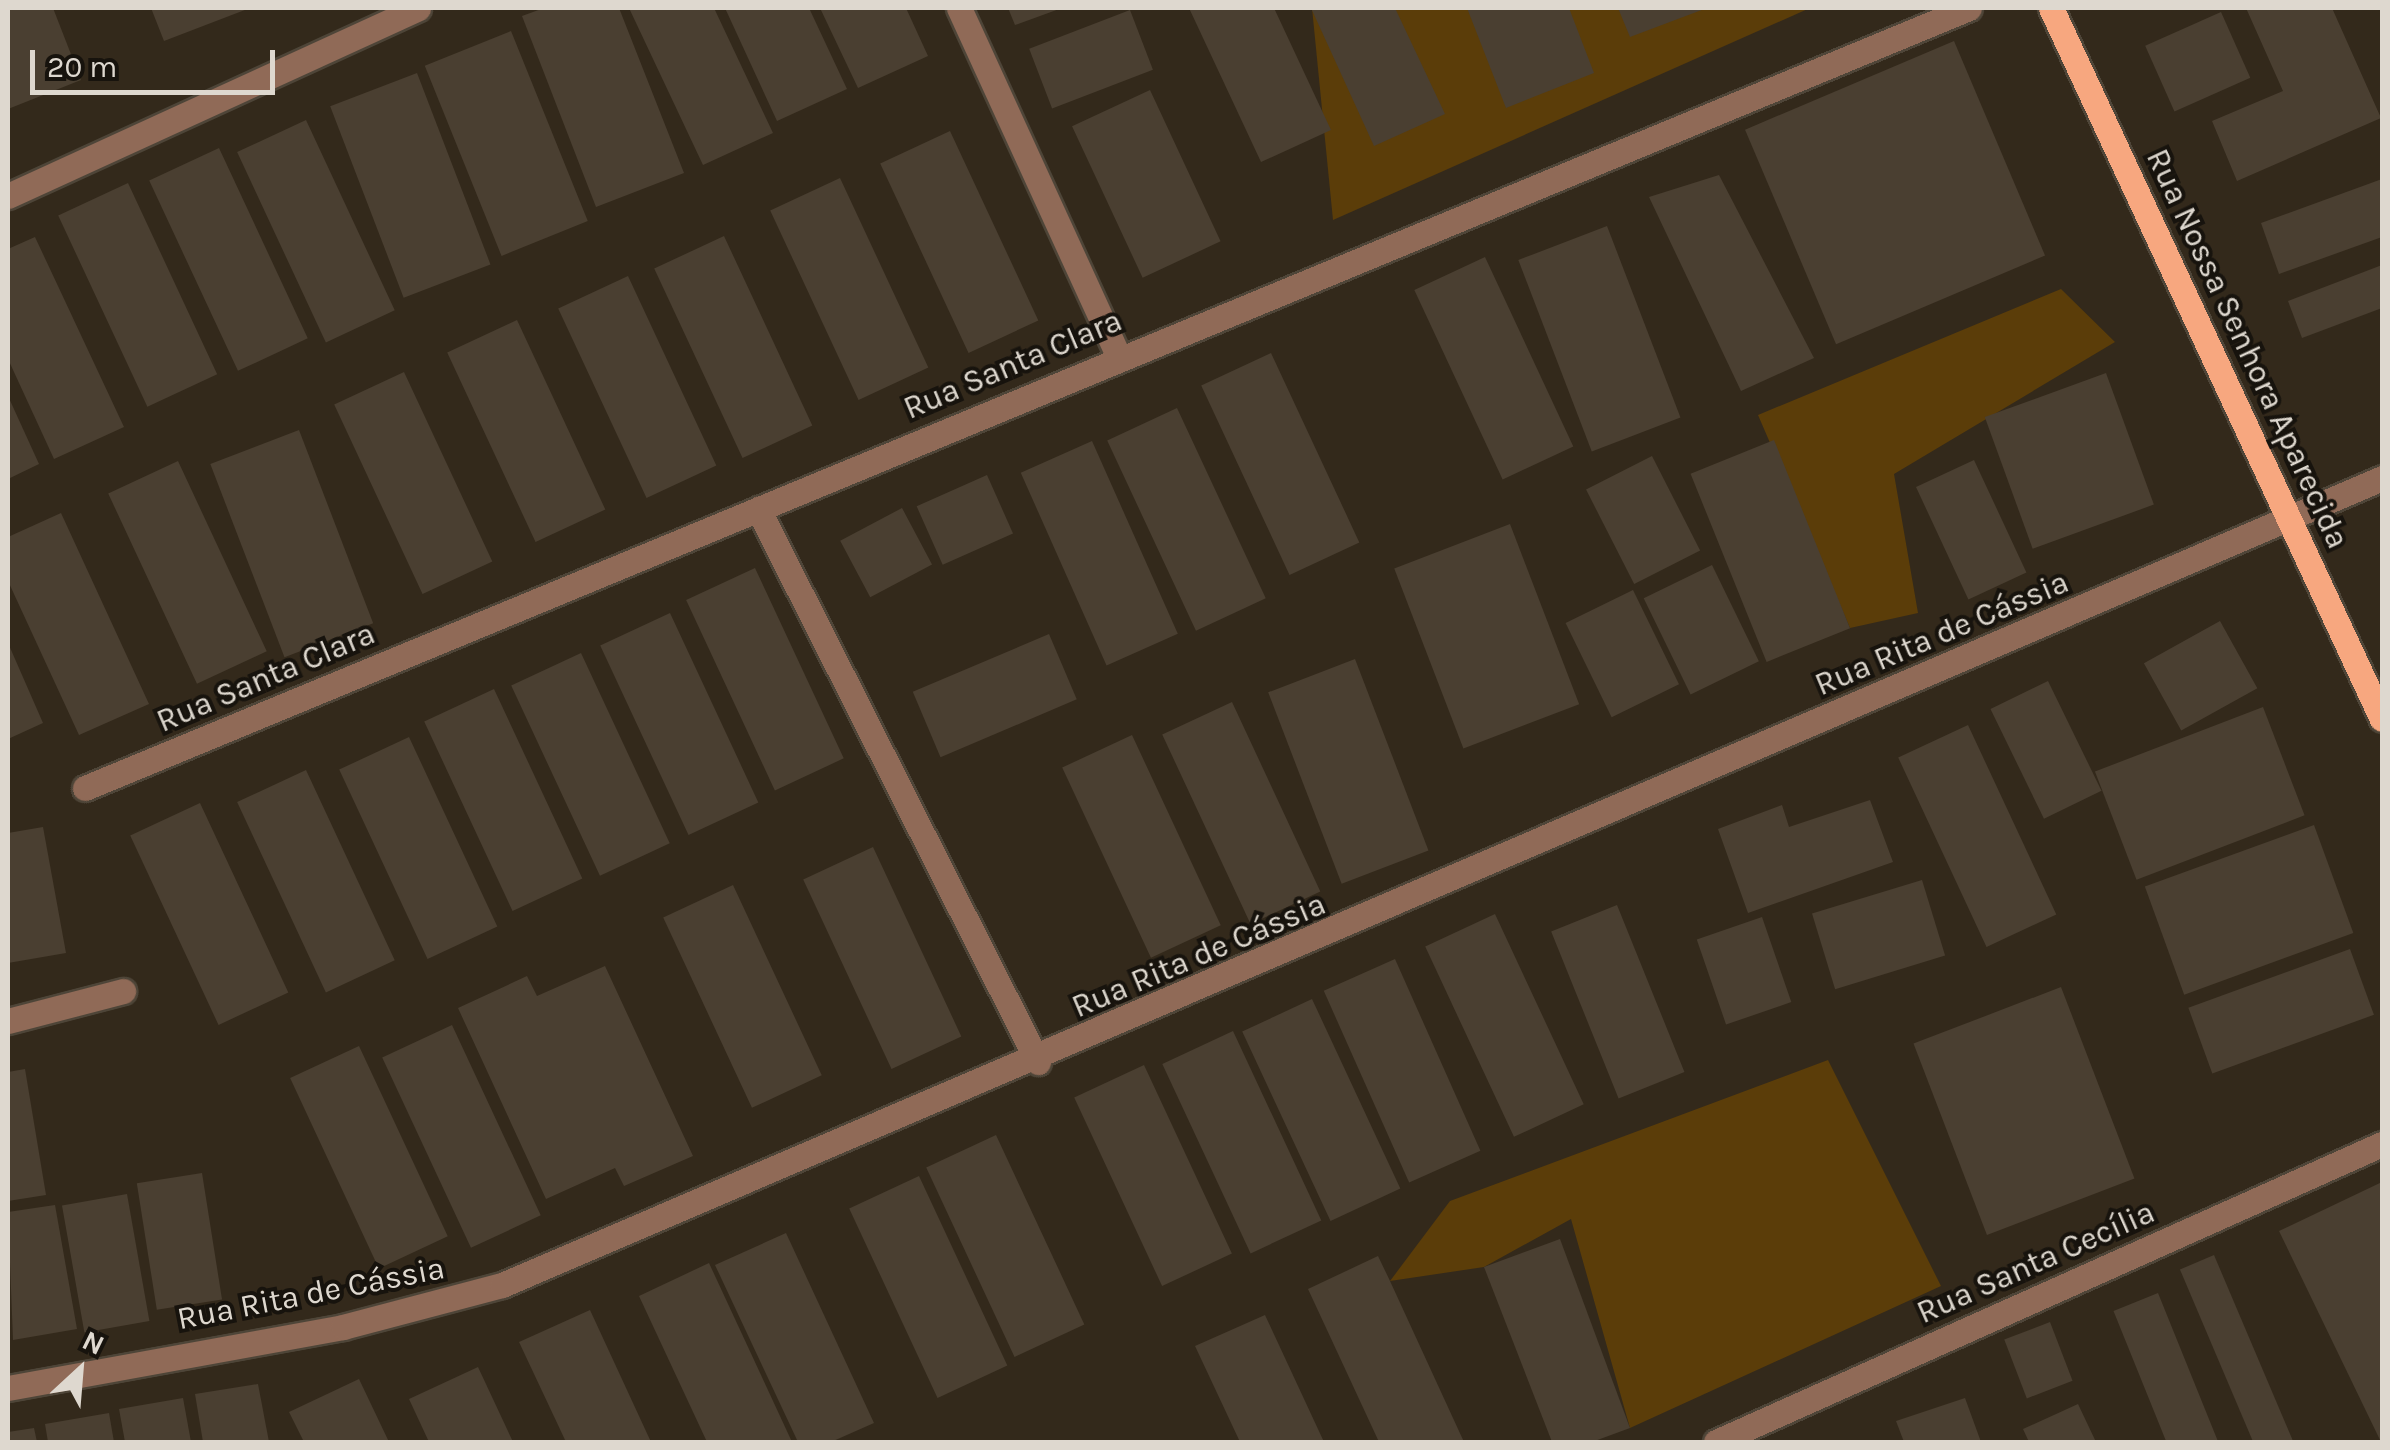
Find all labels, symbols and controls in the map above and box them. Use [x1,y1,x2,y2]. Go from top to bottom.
scale bar [35,30,280,92]
text: 20 m [47,49,117,85]
street label: Rua Nossa Senhora Aparecida [2137,143,2357,555]
street label: Rua Santa Clara [898,302,1128,428]
street label: Rua Rita de Cássia [1810,563,2074,705]
street label: Rua Santa Clara [151,615,381,741]
street label: Rua Rita de Cássia [1067,885,1331,1027]
street label: Rua Santa Cecília [1911,1193,2161,1333]
street label: Rua Rita de Cássia [174,1249,448,1339]
north arrow [30,1320,130,1420]
text: N [77,1323,110,1362]

